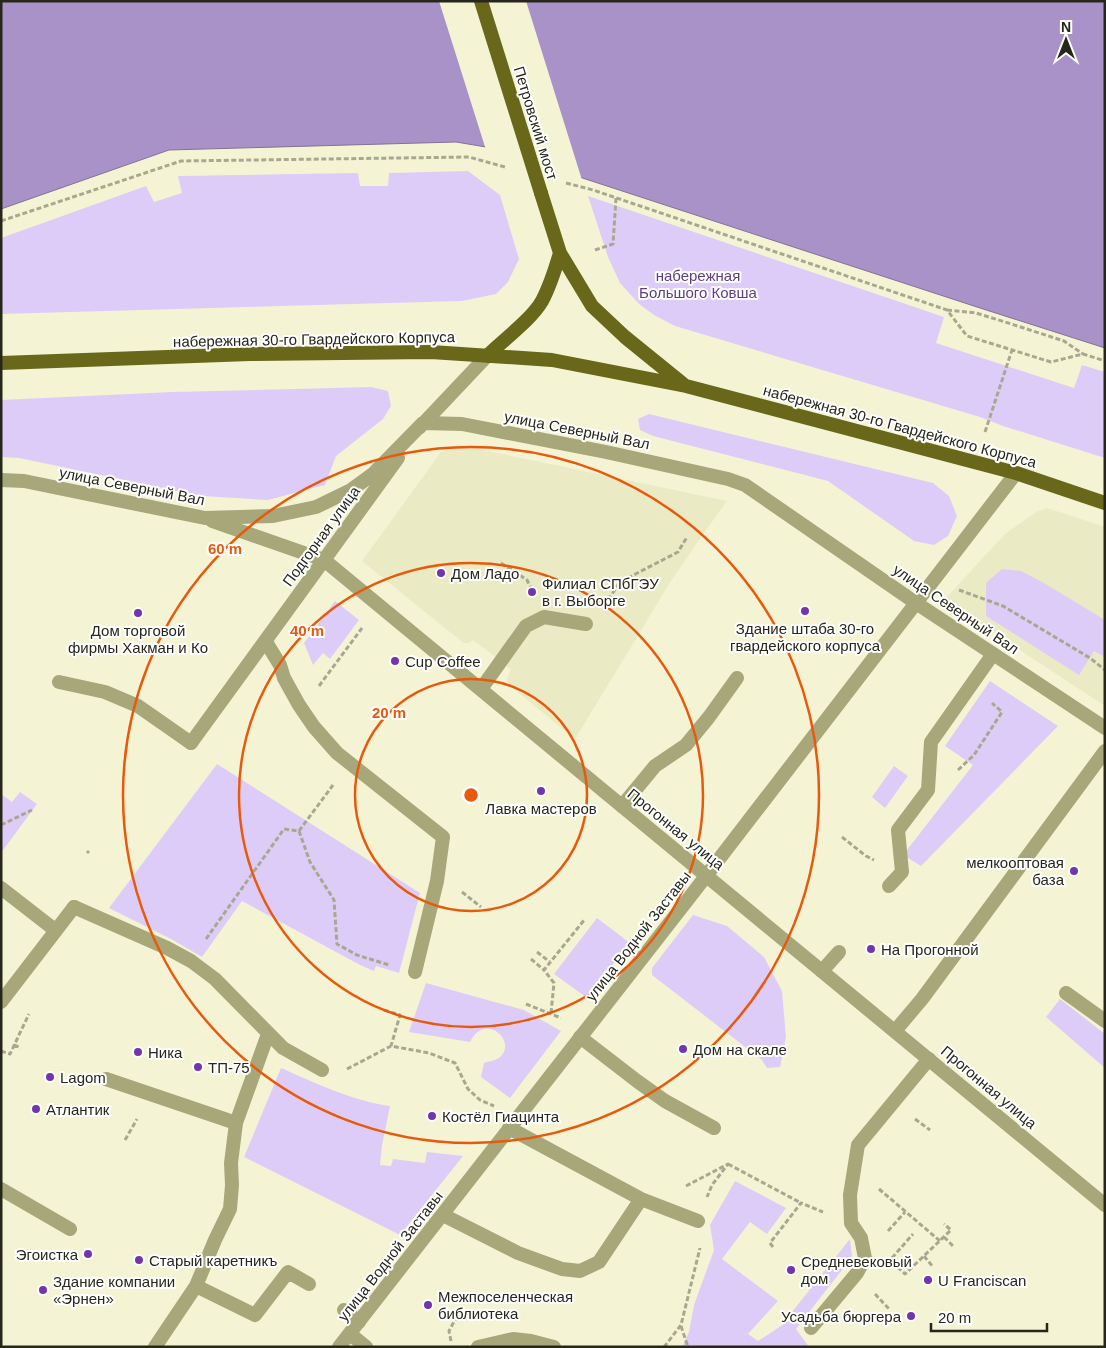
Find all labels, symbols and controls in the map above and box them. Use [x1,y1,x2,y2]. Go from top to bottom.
north arrow [1041,15,1091,65]
text: N [1061,19,1071,35]
street label: Петровский мост [511,64,561,182]
park label: набережная Большого Ковша [639,267,758,301]
street label: набережная 30-го Гвардейского Корпуса [173,328,456,350]
street label: набережная 30-го Гвардейского Корпуса [762,381,1039,471]
street label: улица Северный Вал [503,408,651,452]
street label: улица Северный Вал [58,464,206,508]
street label: Подгорная улица [279,482,363,589]
text: 60 m [208,540,242,557]
street label: улица Северный Вал [890,561,1022,657]
place label: Дом Ладо [451,565,519,582]
marker: Дом Ладо [435,567,447,579]
place label: Филиал СПбГЭУ в г. Выборге [542,575,659,609]
marker: Филиал СПбГЭУ в г. Выборге [526,586,538,598]
marker: Здание штаба 30-го гвардейского корпуса [799,605,811,617]
marker: Дом торговой фирмы Хакман и Ко [132,607,144,619]
place label: Здание штаба 30-го гвардейского корпуса [730,620,881,654]
place label: Дом торговой фирмы Хакман и Ко [68,622,208,656]
text: 40 m [290,622,324,639]
place label: Cup Coffee [405,653,481,670]
marker: Cup Coffee [389,655,401,667]
text: 20 m [372,704,406,721]
marker: Лавка мастеров [535,785,547,797]
street label: Прогонная улица [624,785,728,874]
centre of rings [462,786,480,804]
place label: Лавка мастеров [485,800,597,817]
place label: мелкооптовая база [966,854,1065,888]
marker: мелкооптовая база [1068,865,1080,877]
street label: улица Водной Заставы [582,868,694,1004]
place label: На Прогонной [881,941,979,958]
marker: На Прогонной [865,943,877,955]
place label: Дом на скале [693,1041,787,1058]
street label: Прогонная улица [938,1042,1041,1132]
marker: Дом на скале [677,1043,689,1055]
place label: Ника [148,1044,183,1061]
marker: Ника [132,1046,144,1058]
place label: ТП-75 [208,1059,250,1076]
marker: ТП-75 [192,1061,204,1073]
place label: Lagom [60,1069,106,1086]
marker: Lagom [44,1071,56,1083]
place label: Атлантик [46,1101,110,1118]
marker: Атлантик [30,1103,42,1115]
place label: Костёл Гиацинта [442,1108,560,1125]
marker: Костёл Гиацинта [426,1110,438,1122]
street label: улица Водной Заставы [334,1188,446,1324]
place label: Эгоистка [16,1246,79,1263]
marker: Эгоистка [82,1248,94,1260]
place label: Старый каретникъ [149,1252,277,1269]
place label: Средневековый дом [801,1253,912,1287]
marker: Старый каретникъ [133,1254,145,1266]
marker: Средневековый дом [785,1264,797,1276]
place label: U Franciscan [938,1272,1026,1289]
place label: Здание компании «Эрнен» [53,1273,175,1307]
marker: U Franciscan [922,1274,934,1286]
marker: Здание компании «Эрнен» [37,1284,49,1296]
place label: Межпоселенческая библиотека [438,1288,573,1322]
marker: Межпоселенческая библиотека [422,1299,434,1311]
scale bar [931,1300,1047,1332]
place label: Усадьба бюргера [781,1308,902,1325]
text: 20 m [938,1309,971,1326]
marker: Усадьба бюргера [905,1310,917,1322]

